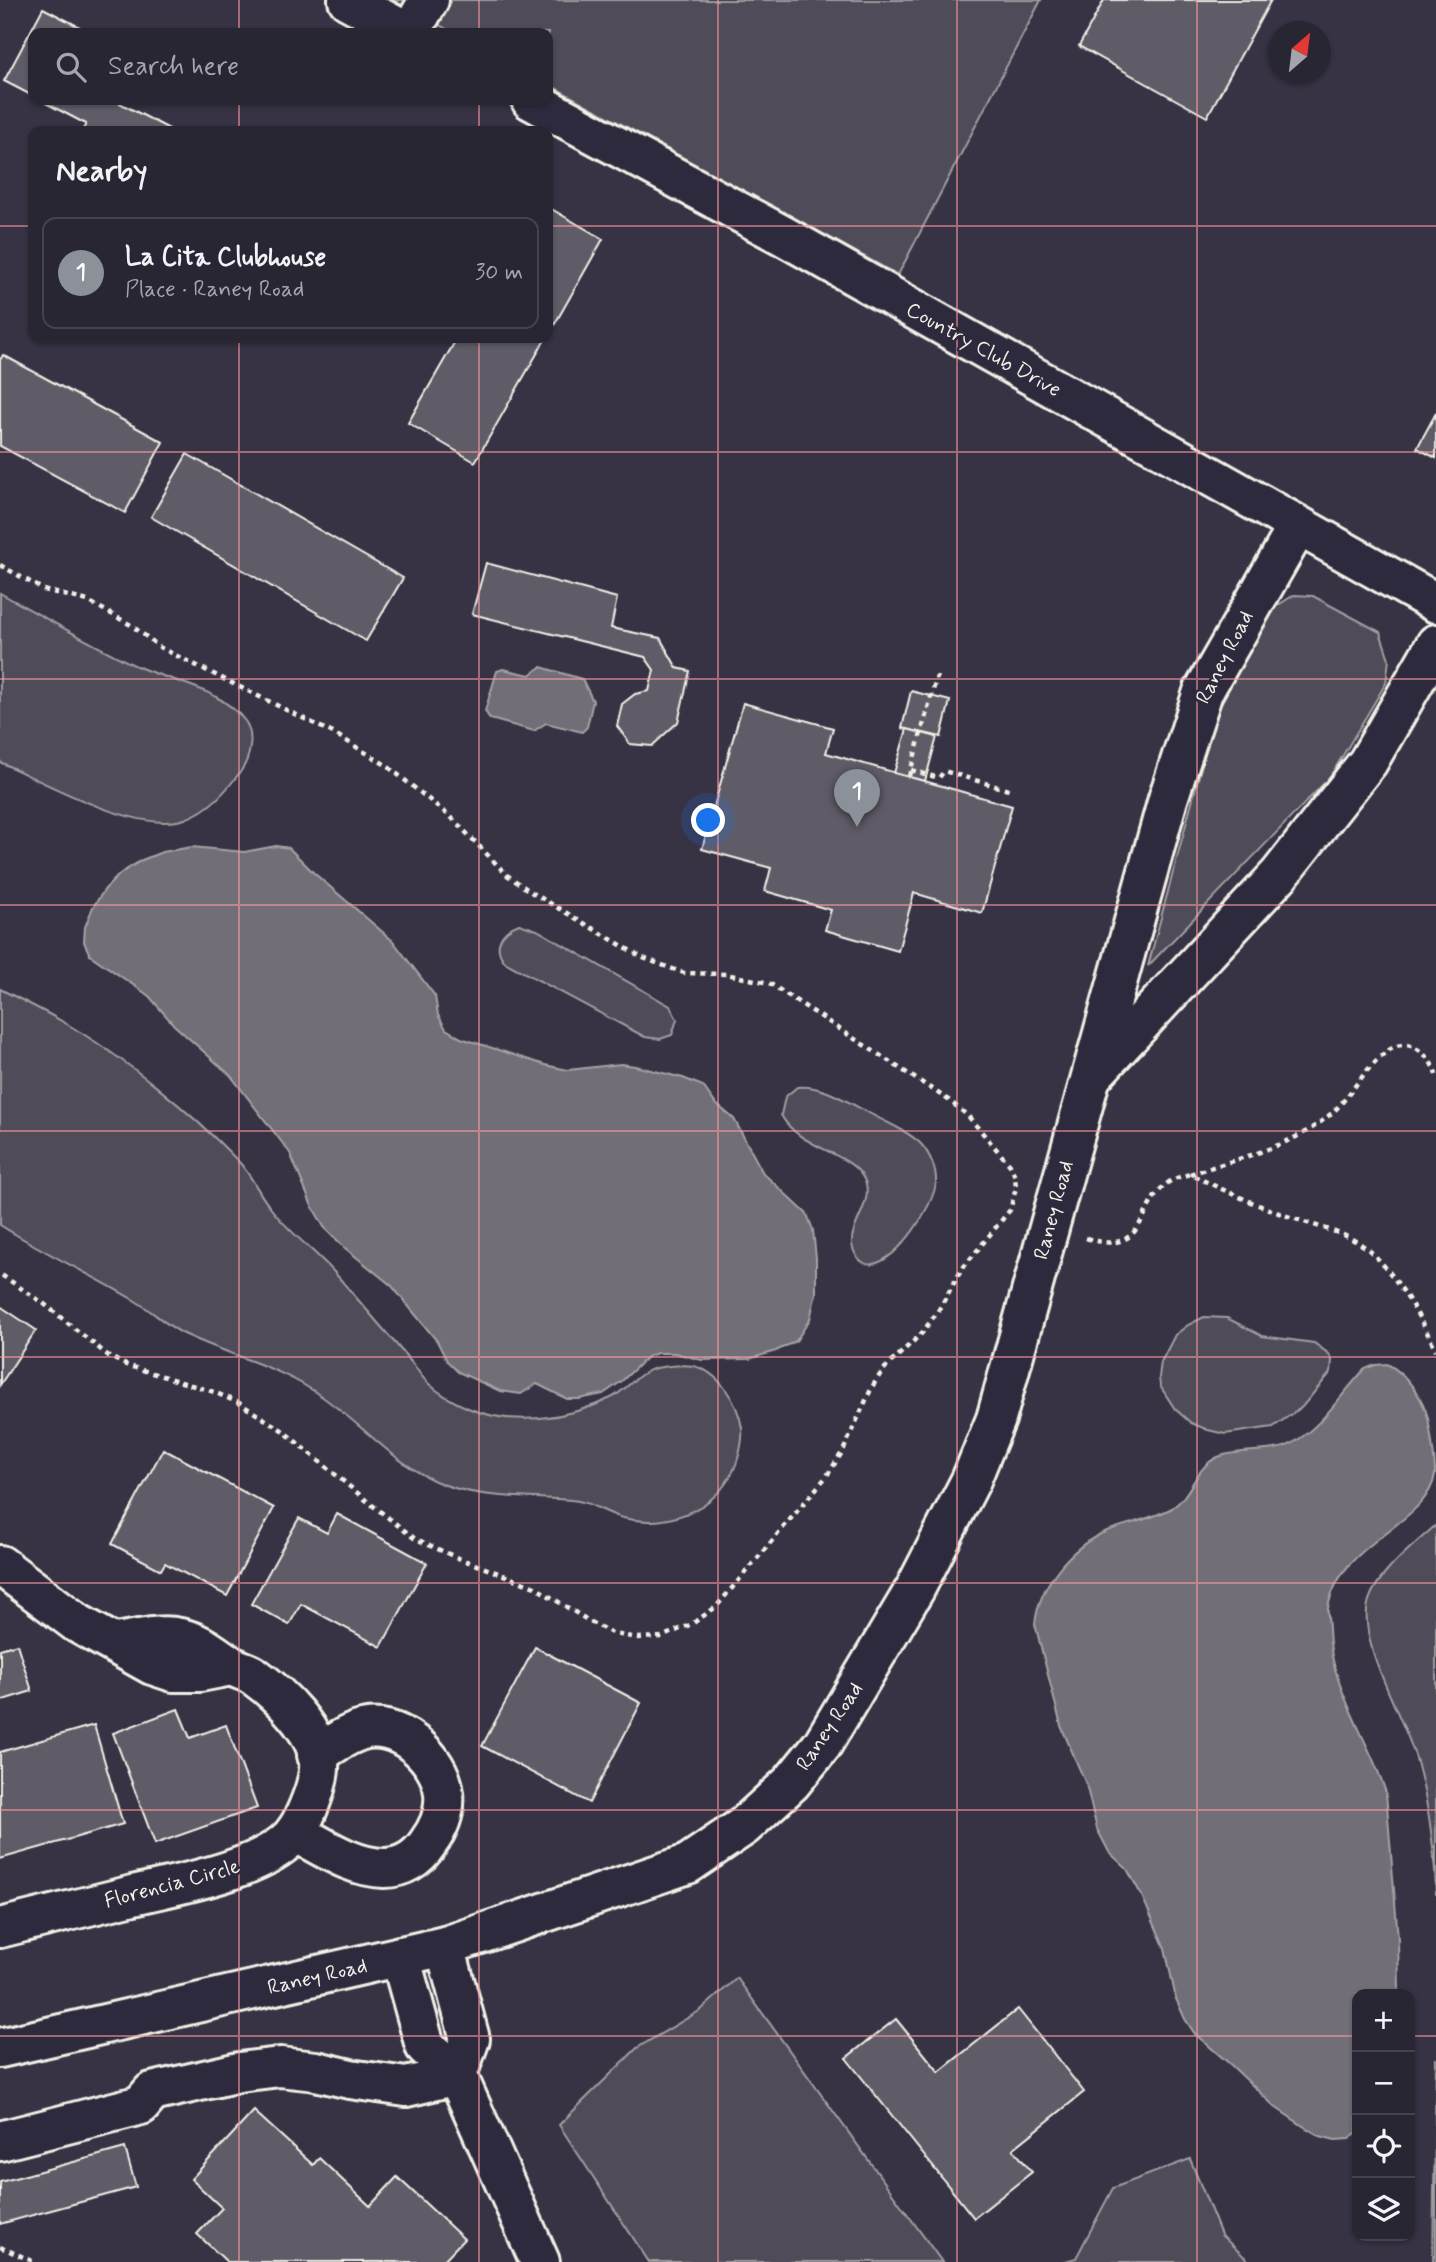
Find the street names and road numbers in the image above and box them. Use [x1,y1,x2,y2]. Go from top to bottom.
street label: Country Club Drive [901,296,1066,404]
street label: Raney Road [1189,606,1260,709]
street label: Raney Road [1027,1158,1081,1263]
street label: Raney Road [790,1677,870,1776]
street label: Florencia Circle [101,1852,243,1916]
street label: Raney Road [265,1952,370,2002]

